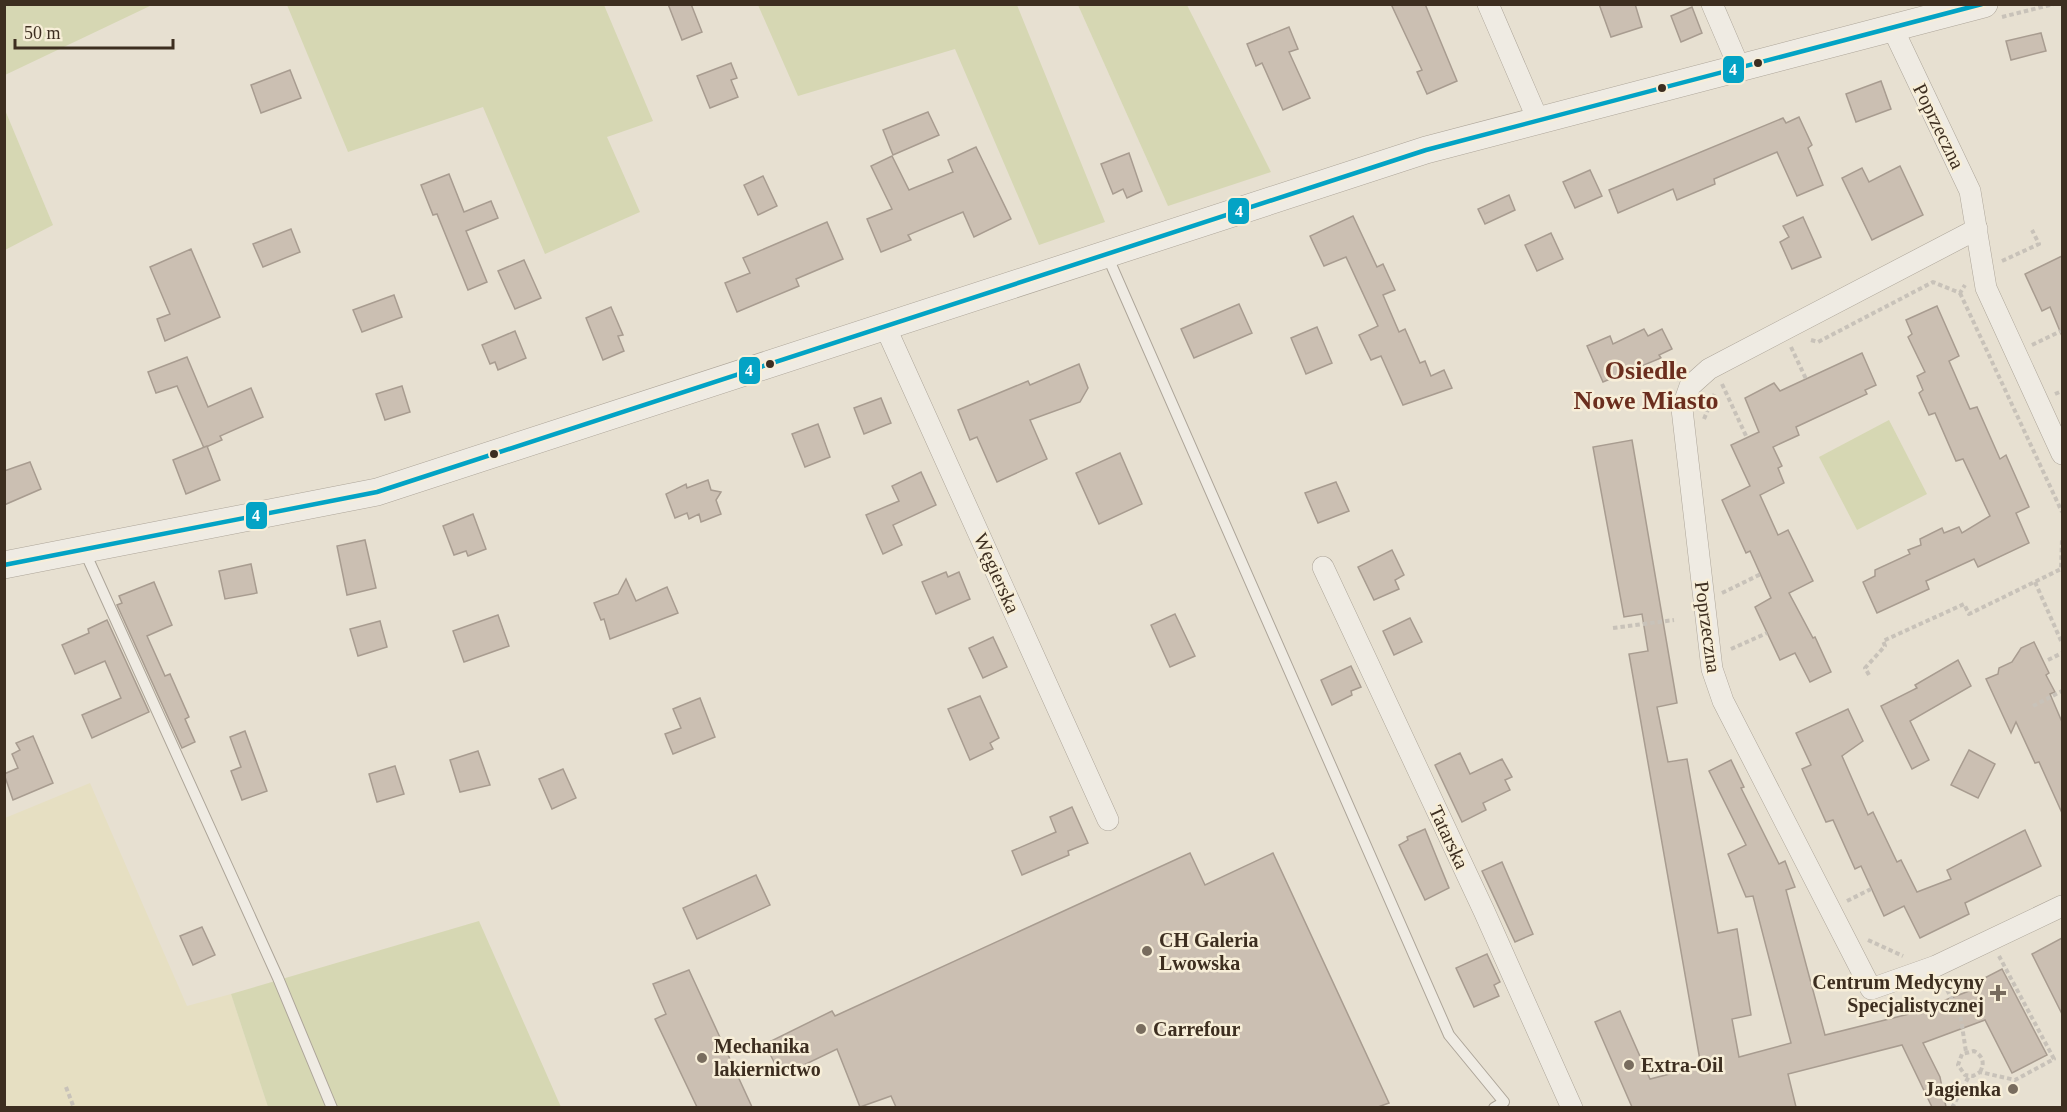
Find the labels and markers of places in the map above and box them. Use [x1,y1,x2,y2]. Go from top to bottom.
unlabelled marker [1752,57,1764,69]
unlabelled marker [1656,82,1668,94]
unlabelled marker [764,358,776,370]
unlabelled marker [488,448,500,460]
place label: CH Galeria Lwowska [1159,929,1258,974]
marker: CH Galeria Lwowska [1140,944,1154,958]
place label: Centrum Medycyny Specjalistycznej [1812,971,1984,1017]
marker: Centrum Medycyny Specjalistycznej [1989,984,2007,1002]
place label: Carrefour [1153,1018,1240,1040]
marker: Carrefour [1134,1022,1148,1036]
place label: Mechanika lakiernictwo [714,1035,821,1080]
marker: Mechanika lakiernictwo [695,1051,709,1065]
place label: Extra-Oil [1641,1054,1724,1076]
marker: Extra-Oil [1622,1058,1636,1072]
place label: Jagienka [1924,1078,2001,1101]
marker: Jagienka [2006,1082,2020,1096]

